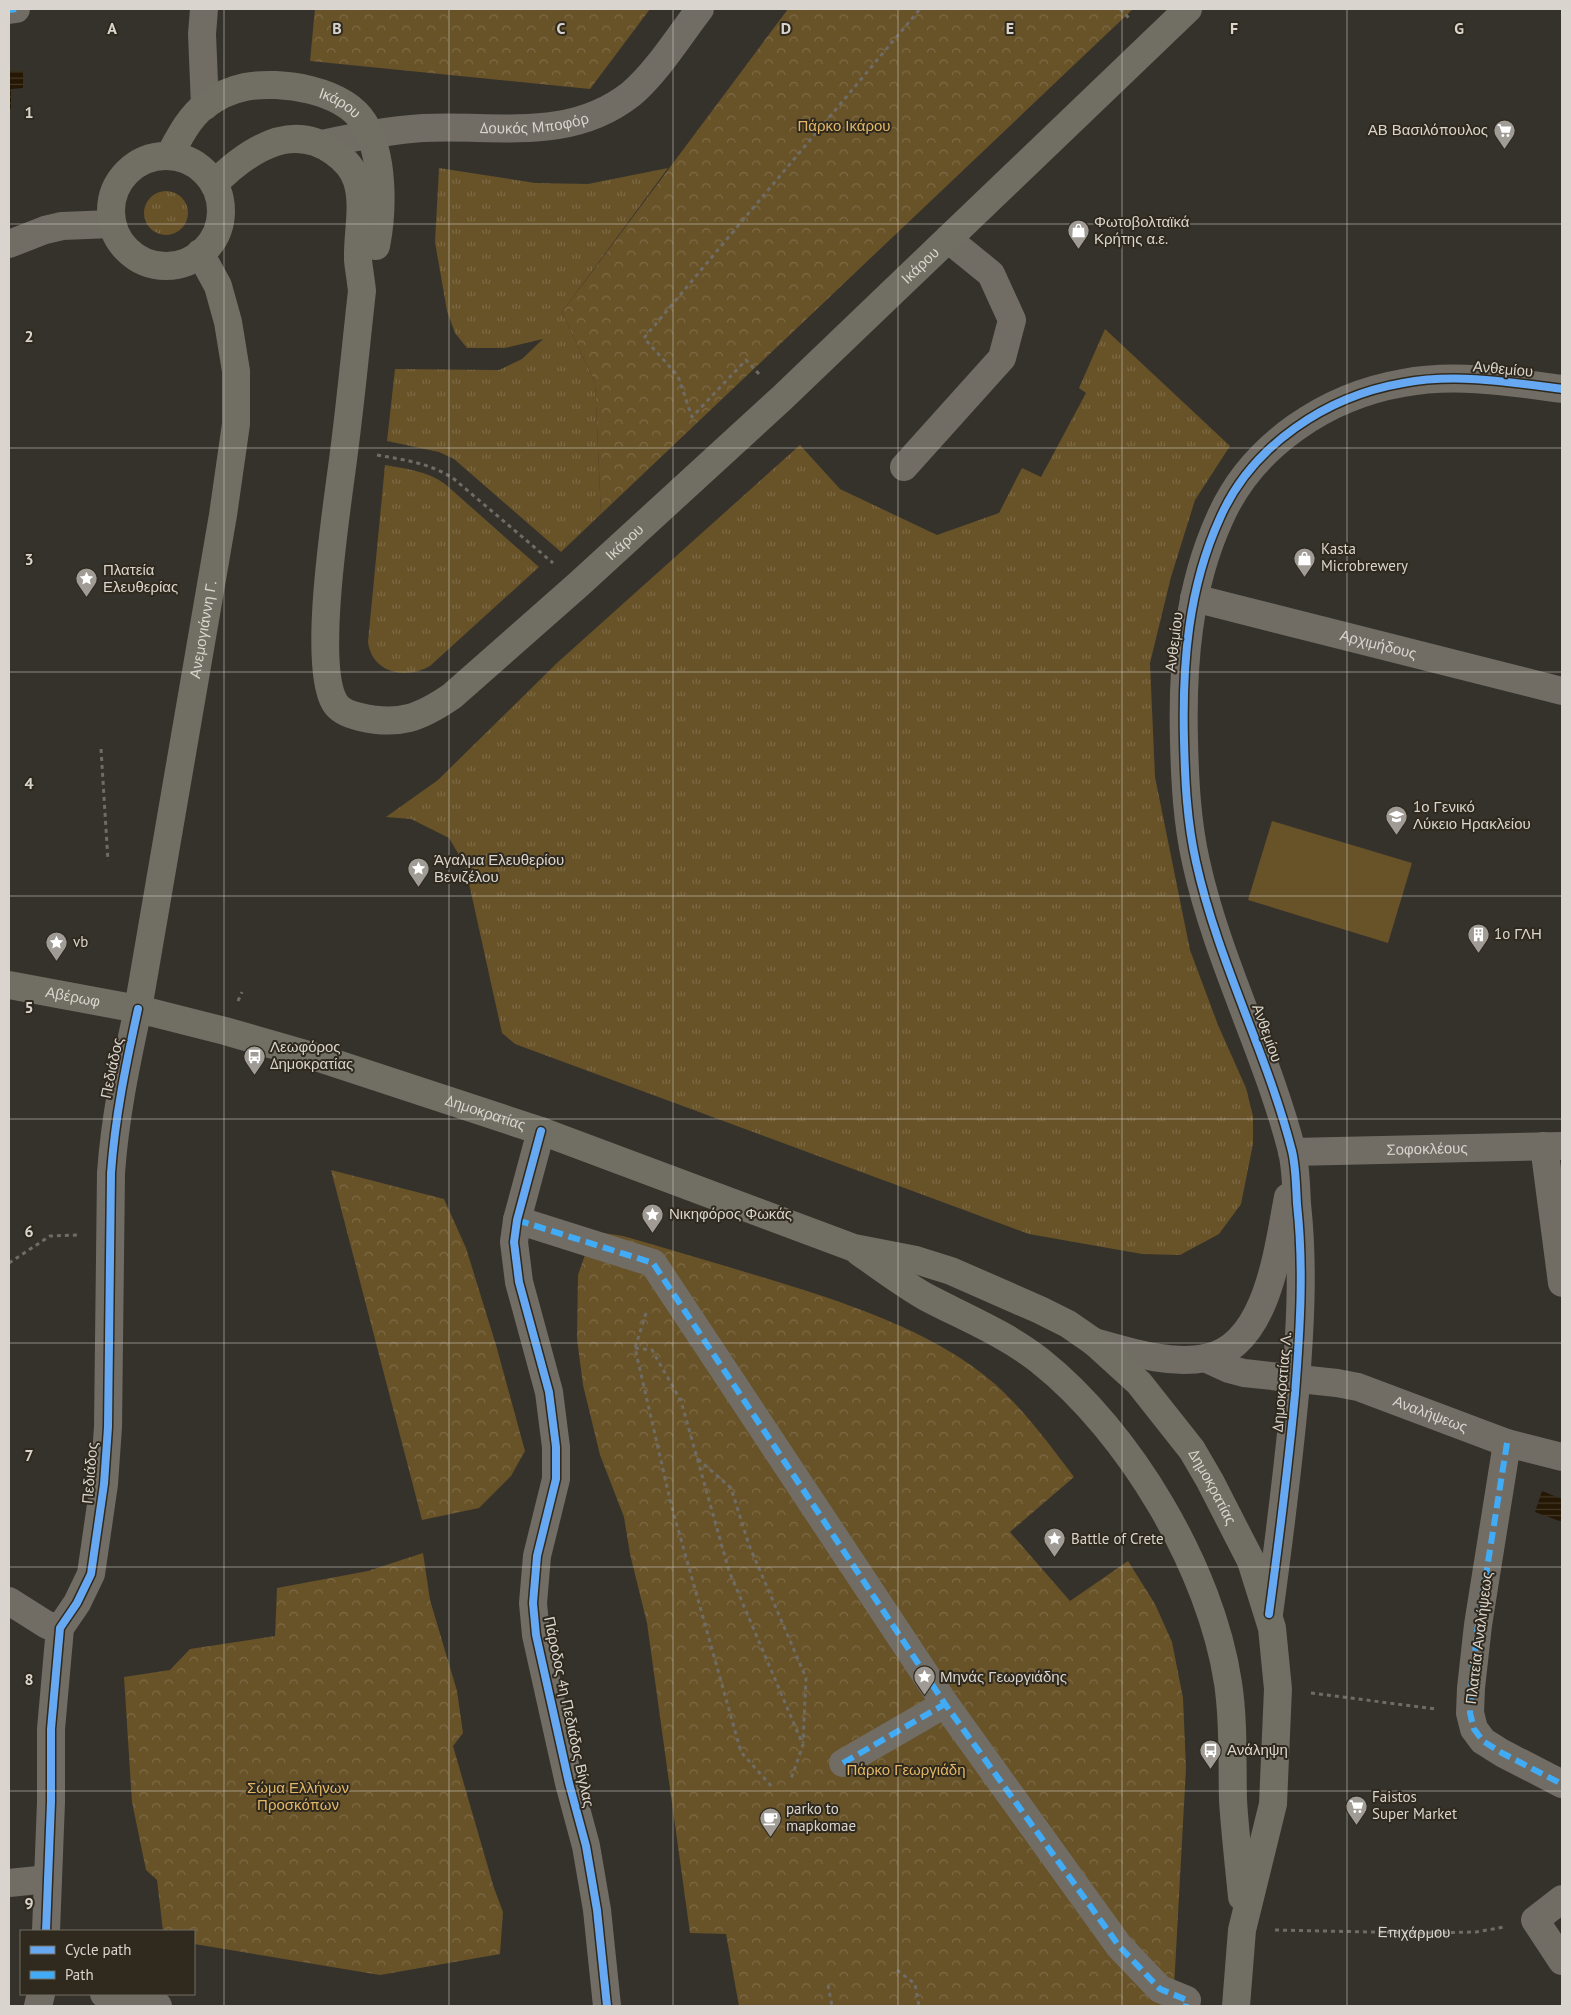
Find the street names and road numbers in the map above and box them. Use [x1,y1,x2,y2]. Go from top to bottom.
street label: Ικάρου [317,83,365,122]
street label: Δουκός Μποφόρ [480,108,591,137]
street label: Ικάρου [897,243,943,288]
street label: Ανθεμίου [1472,356,1534,381]
street label: Ικάρου [601,520,647,564]
street label: Ανεμογιάννη Γ. [185,579,221,680]
street label: Ανθεμίου [1160,611,1187,673]
street label: Αρχιμήδους [1338,625,1419,663]
street label: Αβέρωφ [44,982,102,1011]
street label: Ανθεμίου [1248,1001,1287,1064]
street label: Πεδιάδος [96,1036,127,1100]
street label: Δημοκρατίας [443,1090,528,1134]
street label: Σοφοκλέους [1386,1138,1468,1159]
street label: Δημοκρατίας Λ. [1268,1331,1295,1433]
street label: Αναλήψεως [1391,1391,1470,1436]
street label: Πεδιάδος [77,1441,102,1505]
street label: Δημοκρατίας [1184,1445,1241,1528]
street label: Πλατεία Αναλήψεως [1461,1571,1496,1705]
street label: Πάροδος 4η Πεδιάδος Βίγλας [540,1615,599,1809]
street label: Επιχάρμου [1377,1922,1451,1942]

